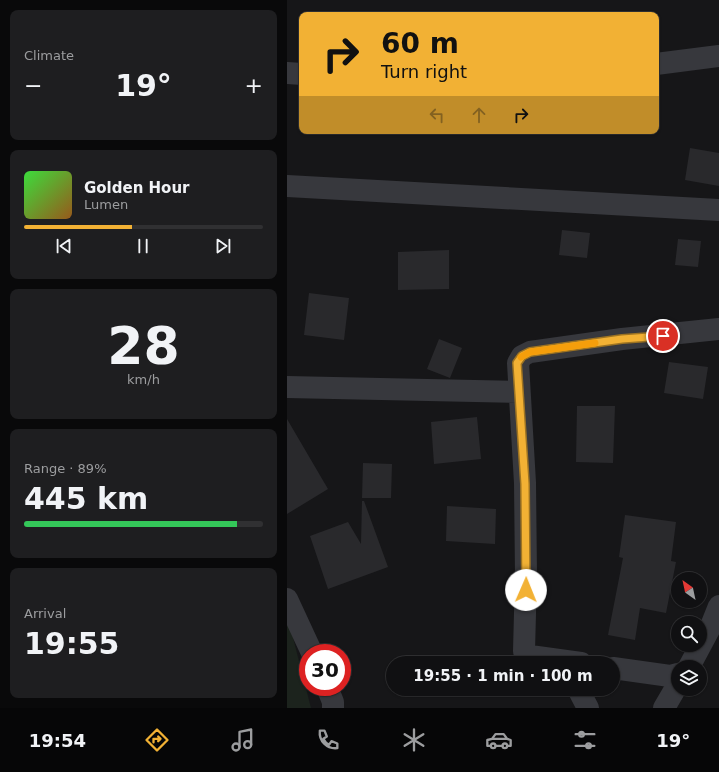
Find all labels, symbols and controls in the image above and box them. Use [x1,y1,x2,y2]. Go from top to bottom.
text: 60 m [381,27,459,60]
icon: right [315,28,367,80]
text: Climate [24,48,74,63]
text: Turn right [381,61,467,82]
text: 19° [115,68,172,103]
text: − [24,73,42,98]
text: + [245,73,263,98]
icon: left [426,104,448,126]
icon: ahead [468,104,490,126]
icon: right [510,104,532,126]
text: Golden Hour [84,179,190,197]
text: Lumen [84,197,128,212]
icon: previous [53,235,75,257]
icon: pause [132,235,154,257]
icon: next [212,235,234,257]
text: 28 [107,316,180,376]
pin [646,319,680,353]
icon: arrive [652,325,674,347]
text: km/h [127,372,160,387]
text: Range · 89% [24,461,107,476]
text: 445 km [24,481,148,516]
position arrow [505,569,547,611]
north arrow [671,572,707,608]
map controls [671,572,707,696]
text: Arrival [24,606,66,621]
button: search [671,616,707,652]
text: 19:55 [24,626,120,661]
speed limit sign: 30 [299,644,351,696]
button: layers [671,660,707,696]
text: 19:55 · 1 min · 100 m [413,667,593,685]
icon: directions [143,726,171,754]
icon: music [229,726,257,754]
icon: phone [314,726,342,754]
icon: climate [400,726,428,754]
icon: car [485,726,513,754]
icon: filters [571,726,599,754]
text: 19:54 [29,730,86,751]
text: 19° [656,730,690,751]

